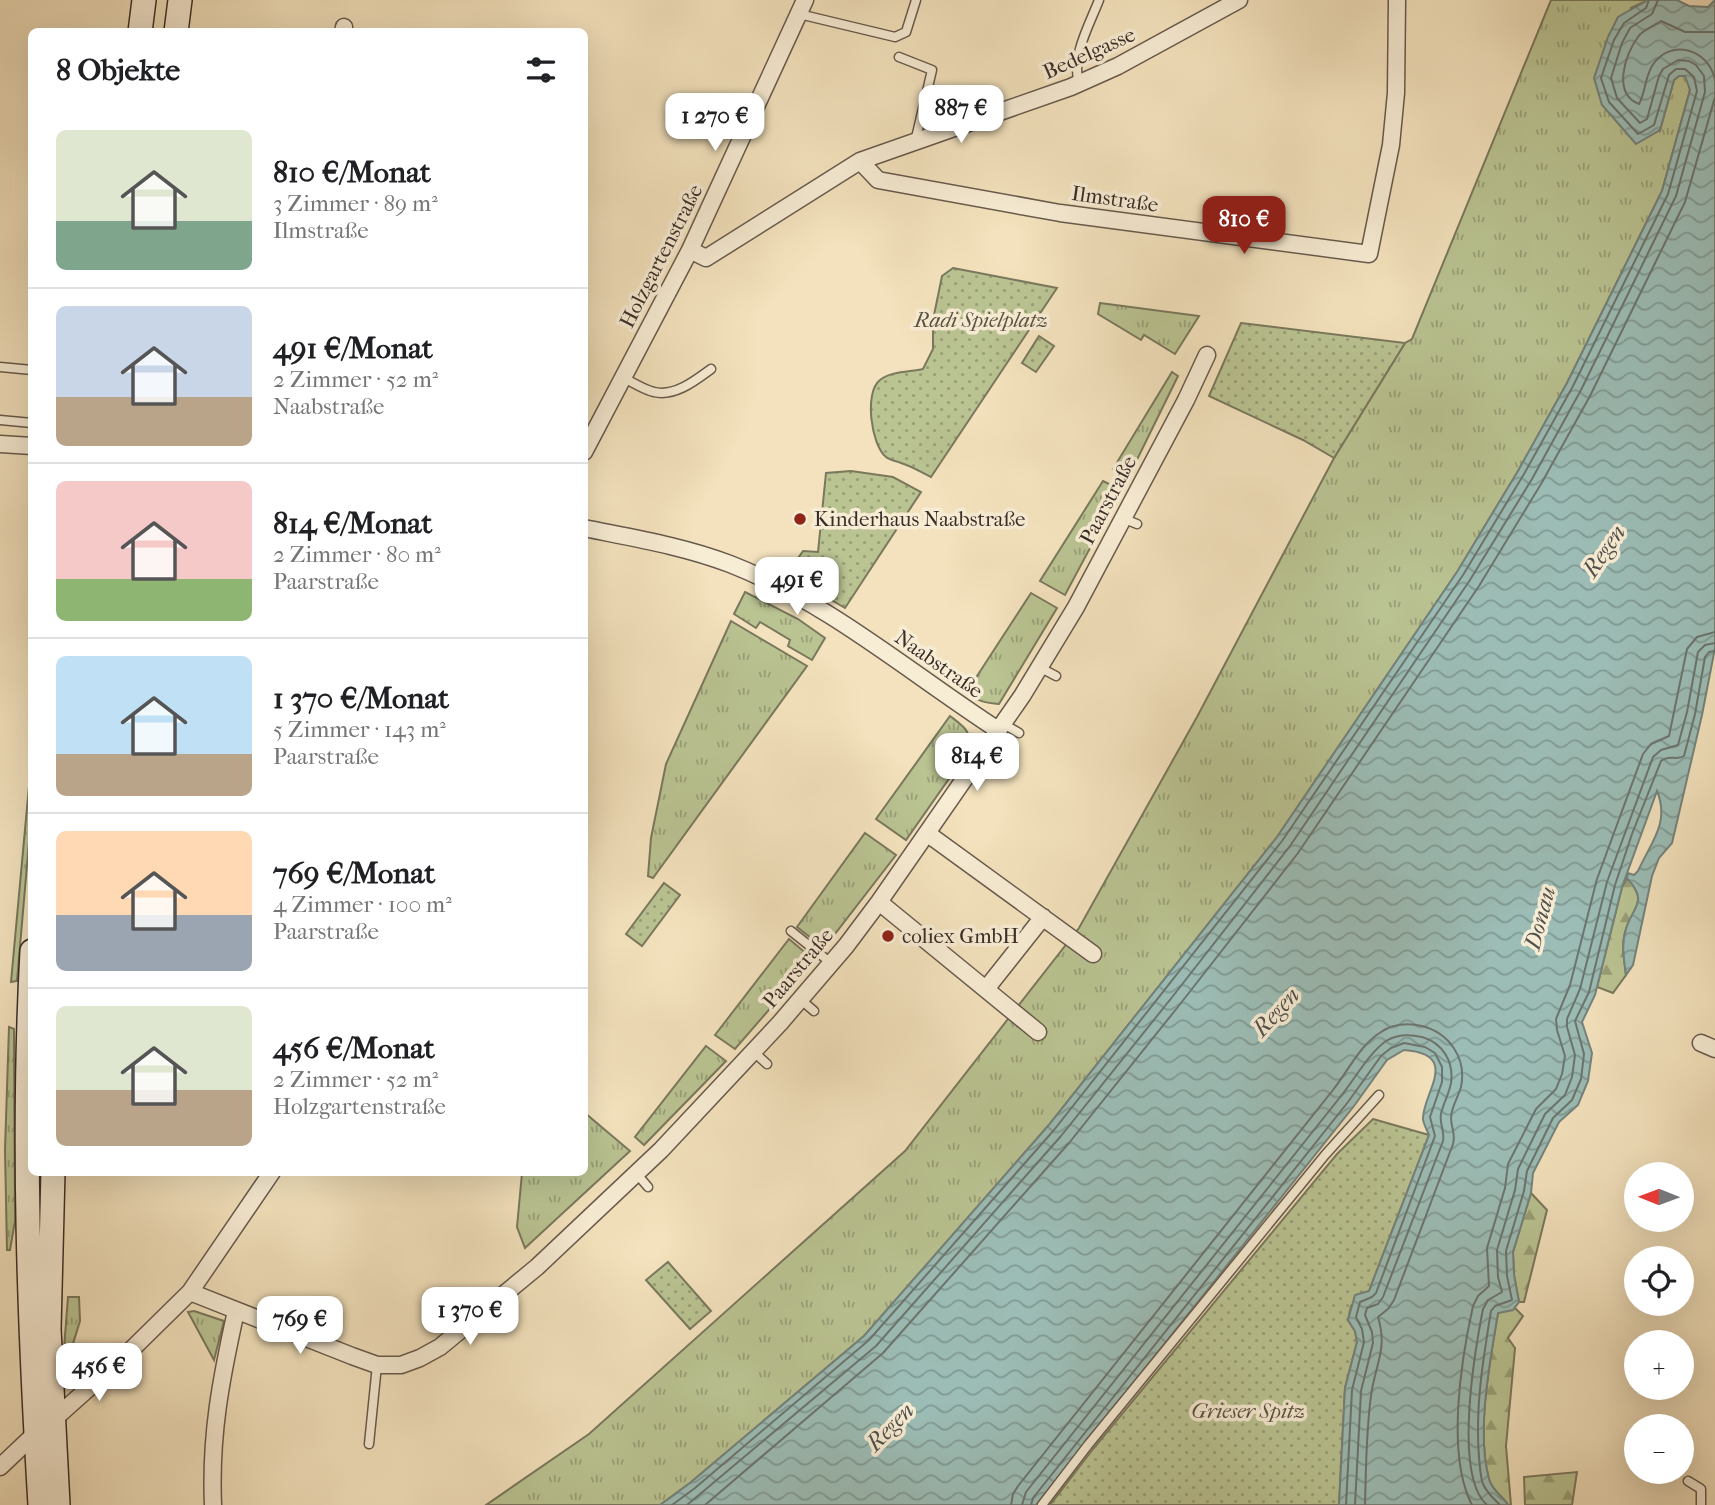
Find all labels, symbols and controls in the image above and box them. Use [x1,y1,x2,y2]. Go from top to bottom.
street label: Bedelgasse [1039,22,1139,84]
icon: filters [522,51,560,89]
text: 8 Objekte [56,53,180,88]
pin: 887 € [912,86,1010,145]
pin: 1 270 € [650,94,780,153]
text: 887 € [935,94,987,121]
text: 1 270 € [681,102,749,129]
text: 810 €/Monat [273,155,431,190]
icon: home [112,158,196,242]
street label: Holzgartenstraße [614,180,708,332]
street label: Ilmstraße [1070,181,1160,217]
text: 3 Zimmer · 89 m² [273,190,438,217]
pin: 810 € [1195,196,1293,256]
text: 810 € [1219,205,1269,232]
text: Ilmstraße [273,217,369,244]
park label: Radi Spielplatz [912,308,1048,332]
text: 491 €/Monat [273,331,433,366]
icon: home [112,334,196,418]
text: 2 Zimmer · 52 m² [273,366,438,393]
text: Naabstraße [273,393,384,420]
street label: Paarstraße [1075,452,1141,548]
text: 814 €/Monat [273,506,432,541]
place label: Kinderhaus Naabstraße [814,507,1025,531]
icon: home [112,509,196,593]
marker: Kinderhaus Naabstraße [792,511,808,527]
water label: Regen [1576,520,1631,584]
text: 2 Zimmer · 80 m² [273,541,441,568]
pin: 491 € [748,558,846,617]
text: 491 € [771,566,823,593]
text: Paarstraße [273,568,379,595]
street label: Naabstraße [890,625,988,703]
text: 1 370 €/Monat [273,681,449,716]
icon: home [112,684,196,768]
text: 5 Zimmer · 143 m² [273,716,446,743]
pin: 814 € [928,734,1026,793]
text: 814 € [951,742,1003,769]
text: Paarstraße [273,743,379,770]
text: 769 €/Monat [273,856,435,891]
icon: home [112,859,196,943]
water label: Donau [1518,884,1561,954]
text: 4 Zimmer · 100 m² [273,891,452,918]
text: Paarstraße [273,918,379,945]
street label: Paarstraße [758,923,838,1013]
place label: coliex GmbH [902,924,1019,948]
marker: coliex GmbH [880,928,896,944]
water label: Regen [1246,982,1305,1044]
text: 456 €/Monat [273,1031,435,1066]
icon: home [112,1034,196,1118]
text: 2 Zimmer · 52 m² [273,1066,438,1093]
text: Holzgartenstraße [273,1093,446,1120]
north arrow [1624,1162,1694,1232]
map controls [1624,1162,1694,1484]
button: locate [1624,1246,1694,1316]
pin: 1 370 € [405,1288,535,1347]
pin: 769 € [251,1296,349,1356]
text: 1 370 € [438,1296,502,1323]
text: 769 € [273,1305,327,1332]
button: + [1624,1330,1694,1400]
pin: 456 € [50,1344,148,1403]
text: 456 € [72,1352,126,1379]
water label: Regen [859,1397,920,1458]
park label: Grieser Spitz [1191,1399,1305,1423]
button: − [1624,1414,1694,1484]

